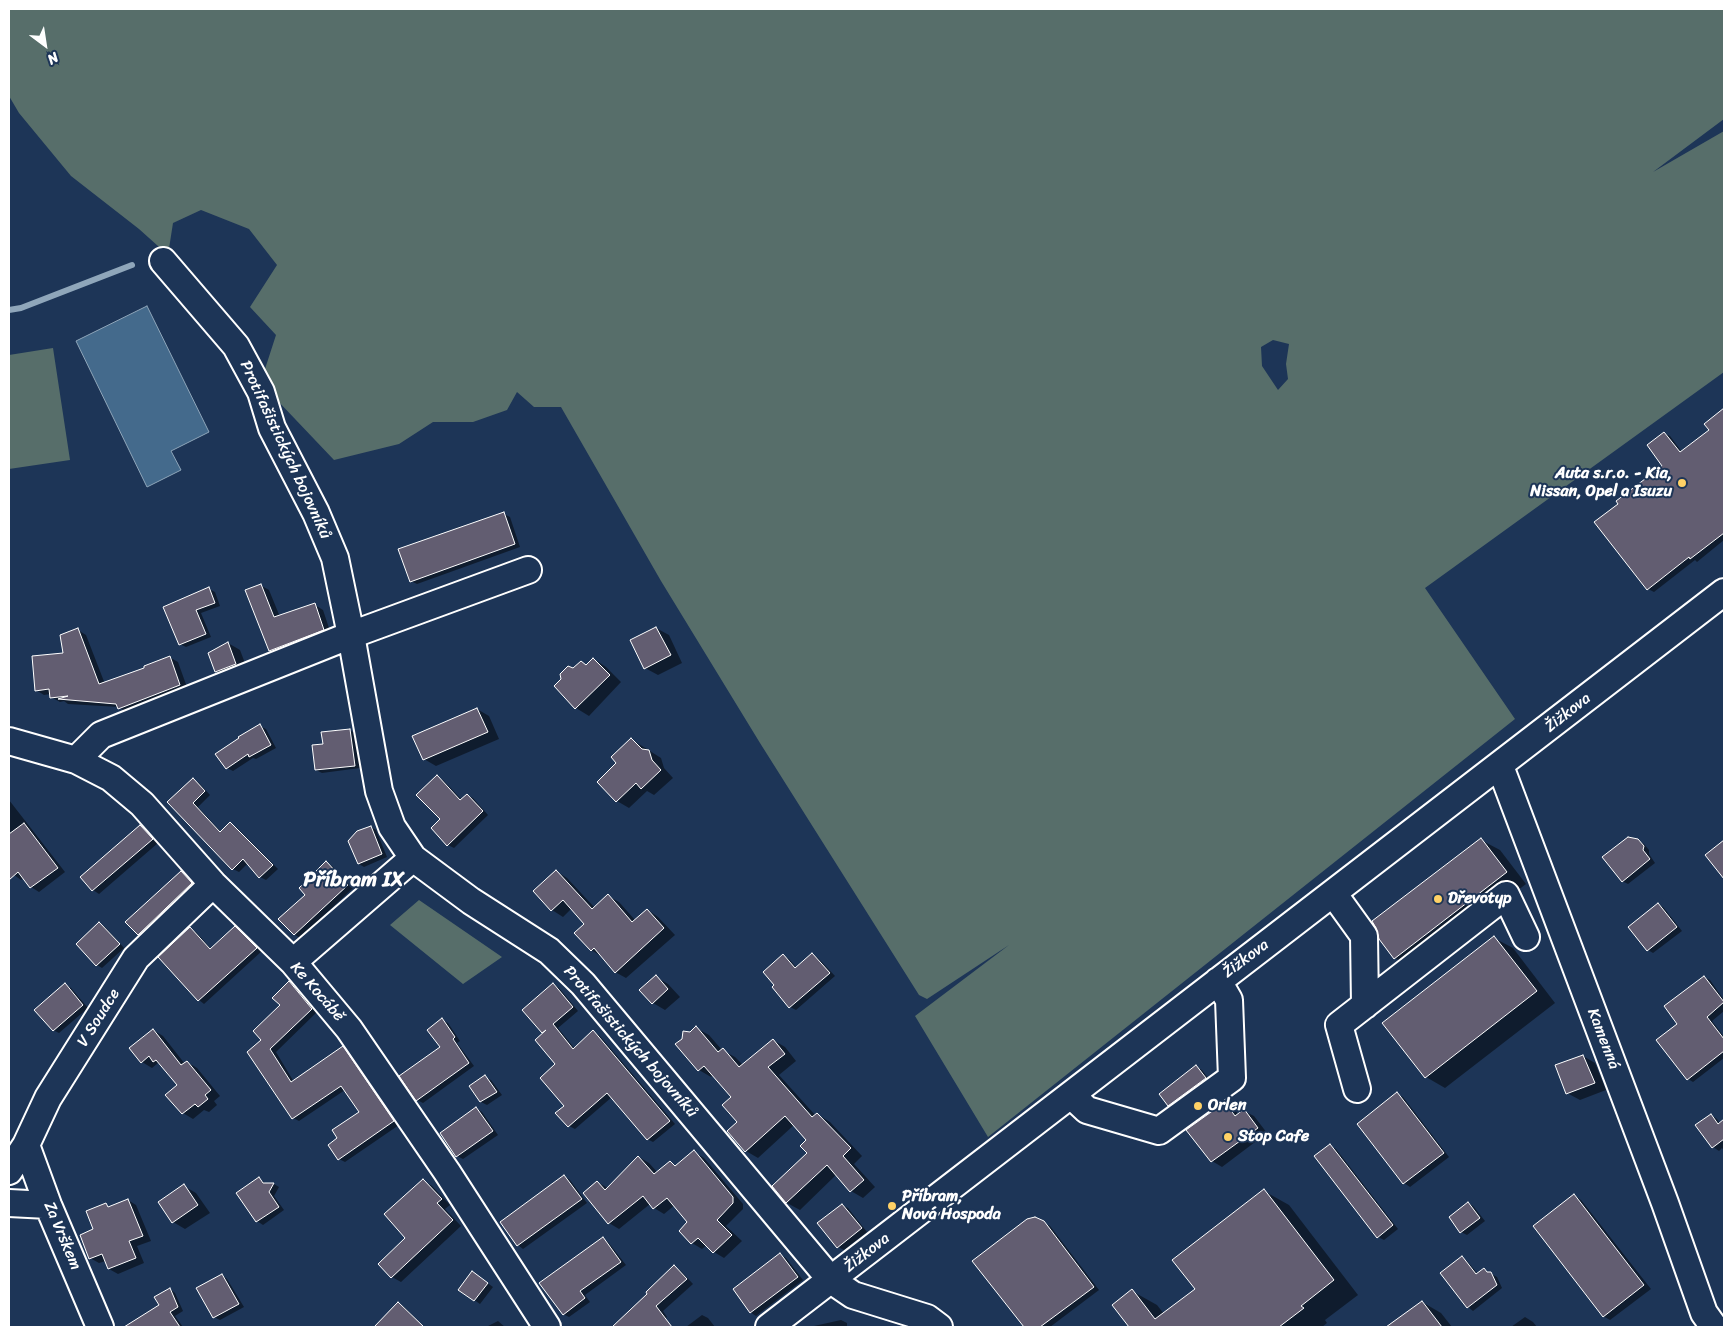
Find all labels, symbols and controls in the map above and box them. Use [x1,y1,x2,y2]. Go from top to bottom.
north arrow [20,20,70,70]
text: N [42,45,64,71]
street label: Protifašistických bojovníků [235,358,335,542]
place label: Auta s.r.o. - Kia, Nissan, Opel a Isuzu [1530,464,1672,502]
marker: Auta s.r.o. - Kia, Nissan, Opel a Isuzu [1676,477,1688,489]
street label: Žižkova [1541,689,1595,737]
district label: Příbram IX [303,868,405,894]
place label: Dřevotyp [1448,889,1512,909]
marker: Dřevotyp [1432,893,1444,905]
street label: Žižkova [1219,935,1273,983]
street label: Ke Kocábě [286,958,348,1026]
street label: Protifašistických bojovníků [559,962,701,1122]
street label: V Soudce [74,986,124,1050]
street label: Kamenná [1583,1006,1623,1072]
place label: Orlen [1208,1096,1246,1116]
marker: Orlen [1192,1100,1204,1112]
place label: Stop Cafe [1238,1127,1309,1147]
marker: Stop Cafe [1222,1131,1234,1143]
place label: Příbram, Nová Hospoda [902,1187,1001,1225]
street label: Za Vrškem [39,1199,85,1273]
marker: Příbram, Nová Hospoda [886,1200,898,1212]
street label: Žižkova [840,1229,894,1277]

